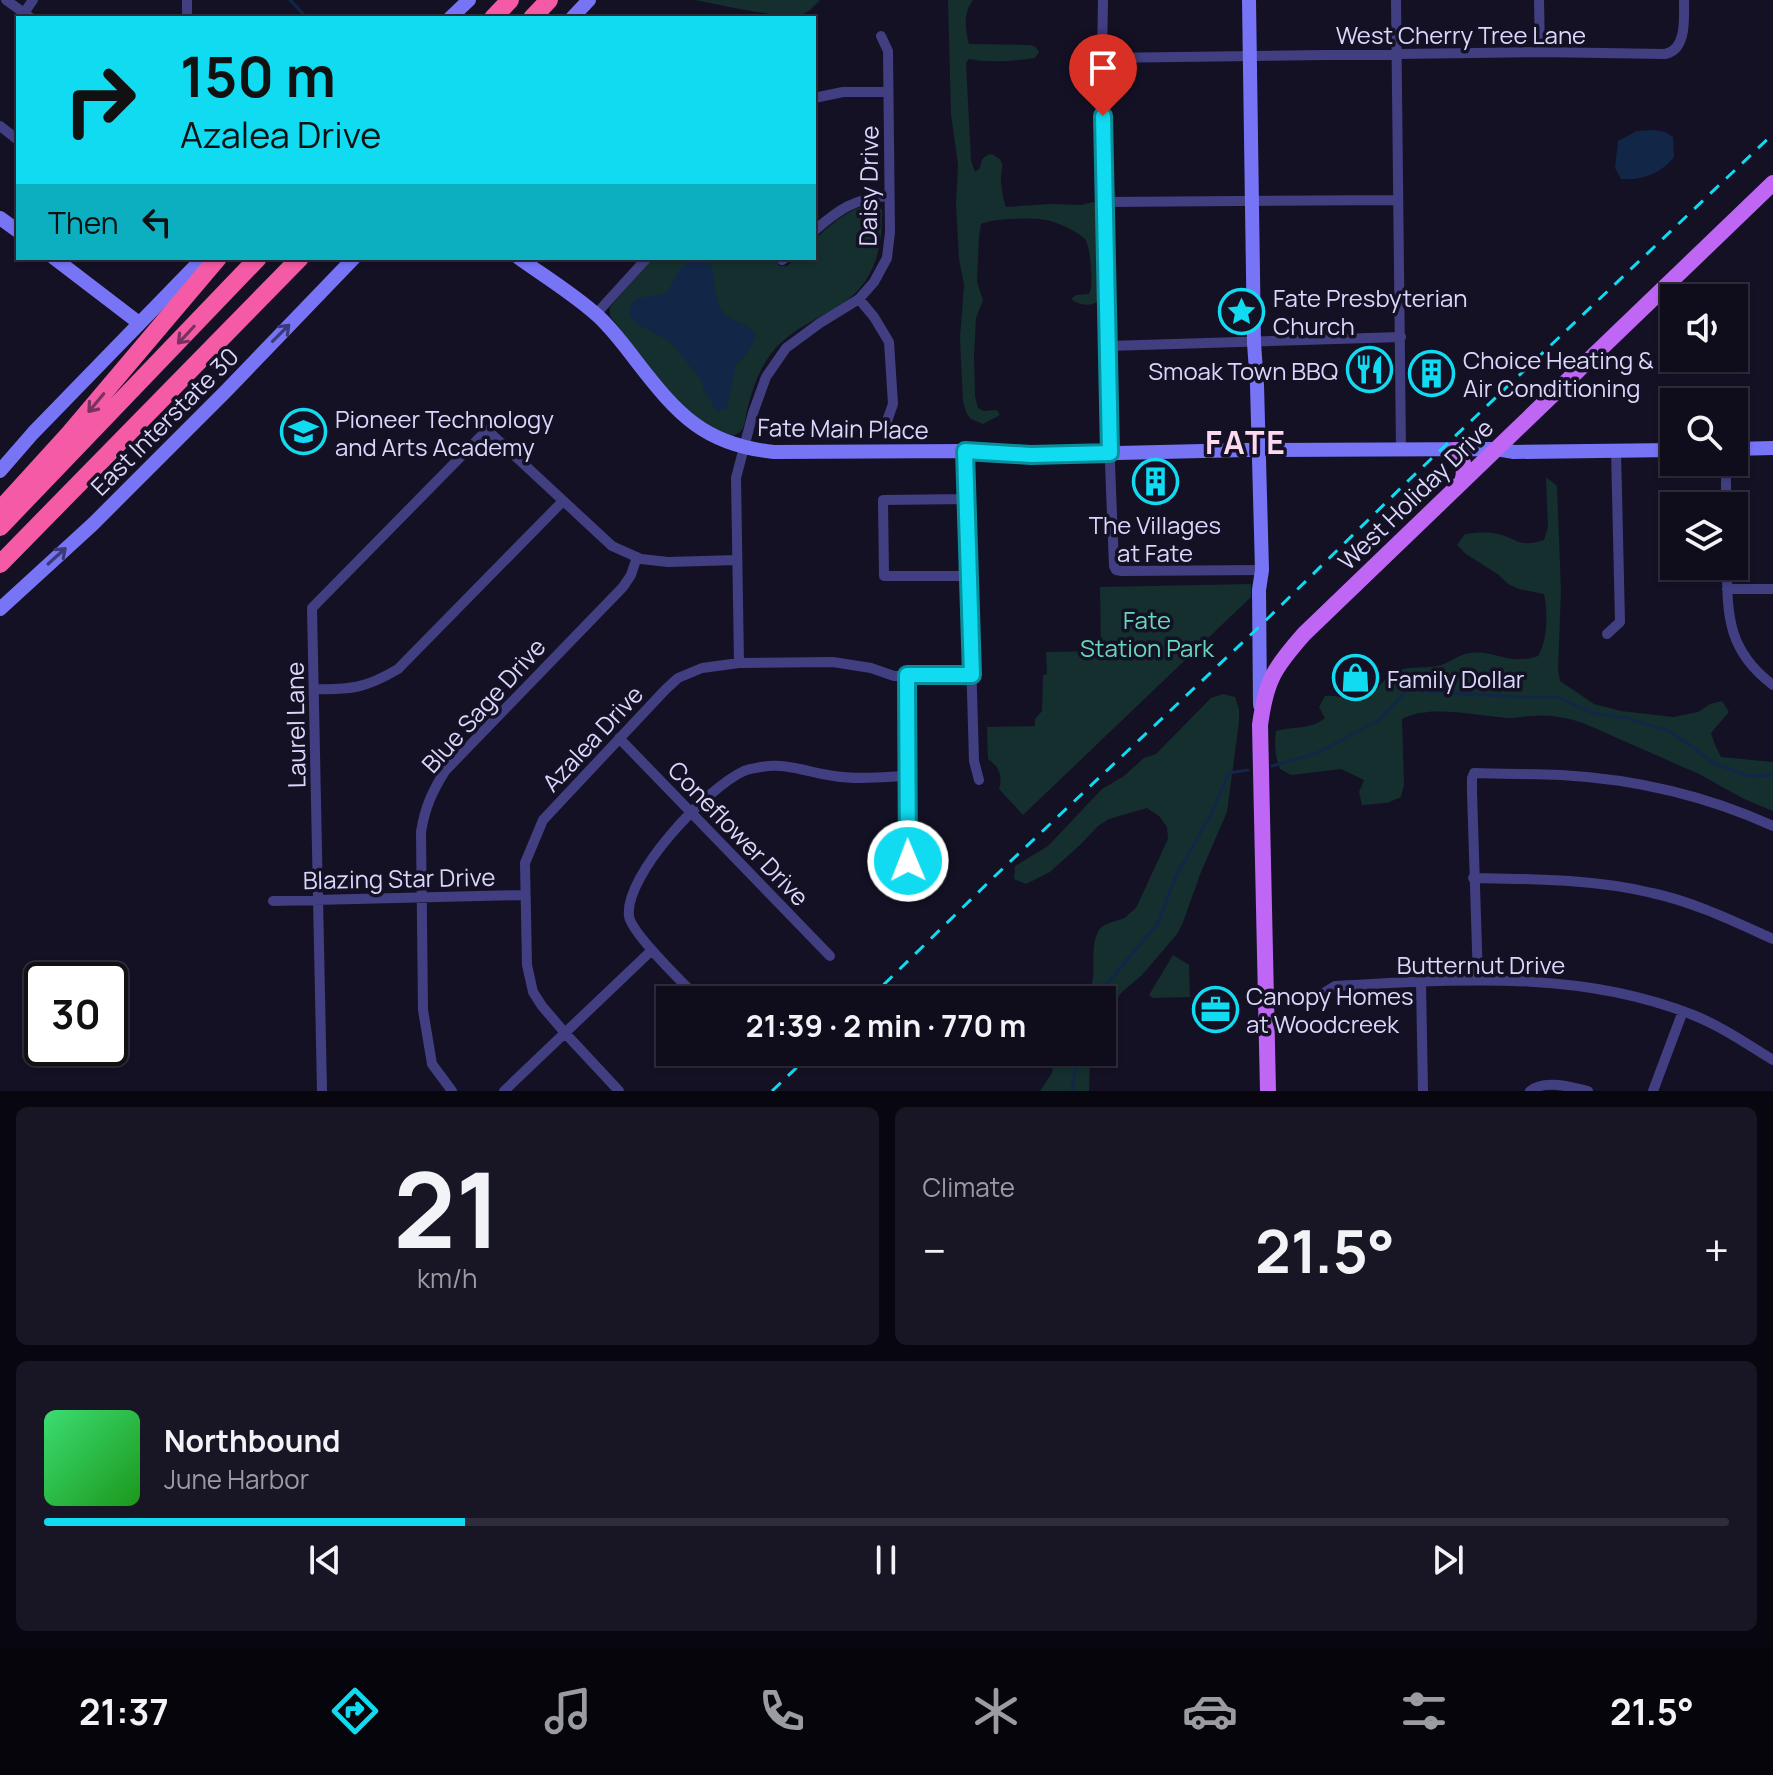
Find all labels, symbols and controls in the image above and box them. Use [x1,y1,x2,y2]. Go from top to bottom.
street label: West Cherry Tree Lane [1336,18,1586,51]
pin [1069,34,1137,116]
text: 150 m [180,37,336,114]
icon: arrive [1081,46,1125,90]
icon: right [48,48,152,152]
text: Azalea Drive [180,110,381,159]
street label: Daisy Drive [850,125,886,247]
icon: left [135,200,179,244]
text: Then [48,202,119,243]
place label: Fate Presbyterian Church [1273,281,1468,342]
map controls [1660,284,1748,580]
button: sound [1660,284,1748,372]
place icon: Fate Presbyterian Church [1218,287,1266,335]
one-way arrow [271,324,290,343]
one-way arrow [176,325,195,345]
street label: East Interstate 30 [83,340,245,502]
place label: Choice Heating & Air Conditioning [1463,343,1654,404]
restaurant icon: Smoak Town BBQ [1345,346,1393,394]
building icon: Choice Heating & Air Conditioning [1408,349,1456,397]
place label: Smoak Town BBQ [1148,354,1338,387]
button: search [1660,388,1748,476]
one-way arrow [87,392,105,413]
place label: Pioneer Technology and Arts Academy [335,402,554,463]
school or university icon: Pioneer Technology and Arts Academy [280,408,328,456]
street label: Fate Main Place [757,410,929,446]
street label: West Holiday Drive [1330,411,1500,577]
district label: FATE [1205,420,1287,464]
building icon: The Villages at Fate [1131,458,1179,506]
button: layers [1660,492,1748,580]
place label: The Villages at Fate [1089,508,1221,569]
one-way arrow [47,547,67,565]
park label: Fate Station Park [1080,603,1215,664]
street label: Blue Sage Drive [414,631,552,779]
shop icon: Family Dollar [1332,654,1380,702]
street label: Laurel Lane [277,661,313,789]
place label: Family Dollar [1387,662,1525,695]
street label: Azalea Drive [534,678,650,798]
street label: Coneflower Drive [661,753,817,913]
position arrow [866,819,950,903]
street label: Blazing Star Drive [302,860,496,896]
street label: Butternut Drive [1397,948,1565,981]
speed limit sign: 30 [24,962,128,1066]
place label: Canopy Homes at Woodcreek [1246,979,1414,1040]
office icon: Canopy Homes at Woodcreek [1191,985,1239,1033]
text: 21:39 · 2 min · 770 m [746,1005,1026,1046]
text: 21 [394,1137,501,1279]
text: Climate [923,1169,1015,1205]
text: 21.5° [1255,1209,1395,1291]
text: − [923,1220,946,1280]
text: + [1704,1220,1729,1280]
text: km/h [417,1260,477,1296]
text: Northbound [164,1420,341,1461]
text: June Harbor [164,1461,309,1497]
icon: previous [303,1538,347,1582]
icon: pause [864,1538,908,1582]
icon: next [1426,1538,1470,1582]
icon: directions [327,1683,383,1739]
icon: music [540,1683,596,1739]
icon: phone [754,1683,810,1739]
icon: climate [968,1683,1024,1739]
icon: car [1182,1683,1238,1739]
icon: filters [1396,1683,1452,1739]
text: 21:37 [79,1687,169,1736]
text: 21.5° [1610,1687,1694,1736]

